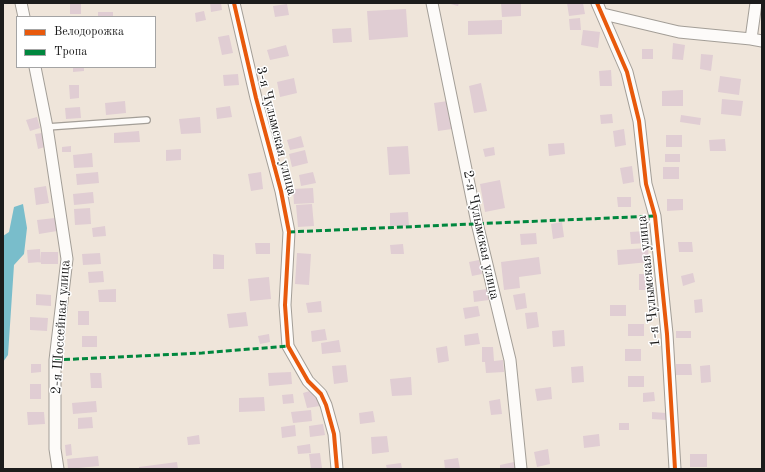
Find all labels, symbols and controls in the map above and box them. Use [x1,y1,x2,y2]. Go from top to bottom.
legend [16,16,156,68]
text: Велодорожка [54,26,124,38]
text: Тропа [54,46,87,58]
street label: 3-я Чулымская улица [252,65,300,197]
street label: 2-я Чулымская улица [459,169,503,301]
street label: 1-я Чулымская улица [634,214,664,348]
street label: 2-я Шоссейная улица [48,259,74,395]

